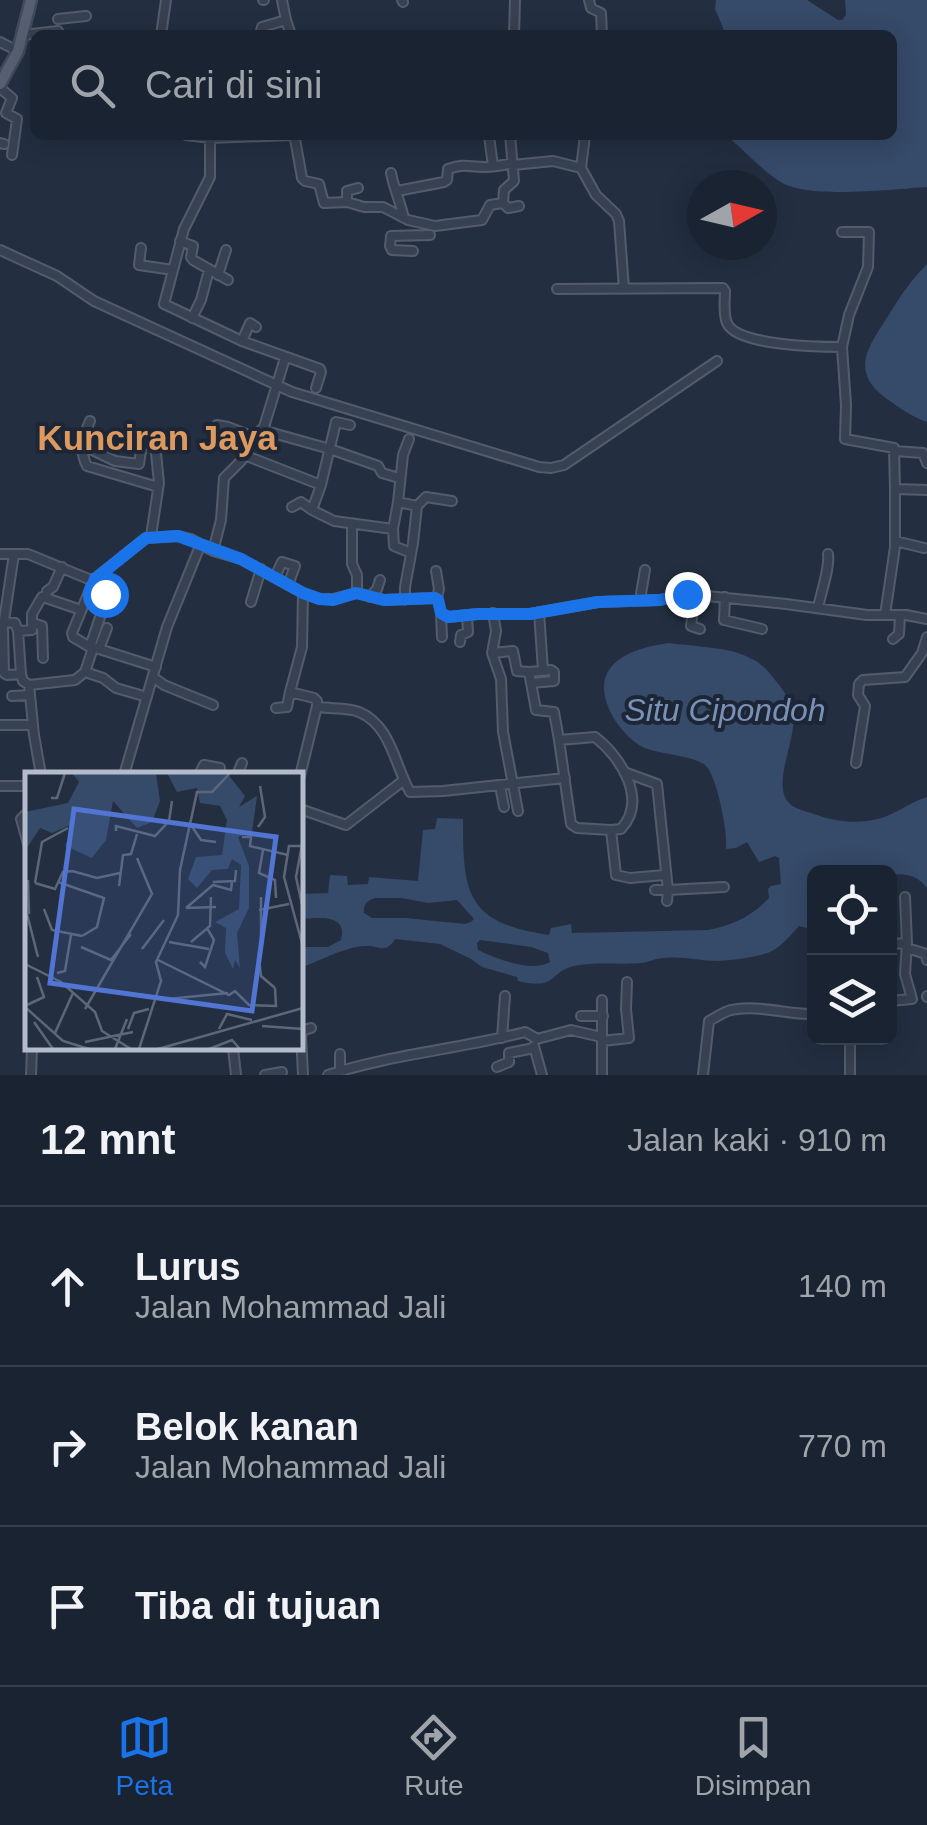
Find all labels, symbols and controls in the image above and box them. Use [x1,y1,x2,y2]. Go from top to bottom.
search box [30,30,897,140]
icon: search [65,58,120,113]
text: Cari di sini [145,64,322,106]
north arrow [687,170,777,260]
district label: Kunciran Jaya [37,418,277,457]
route start [83,572,129,618]
route end [665,572,711,618]
water label: Situ Cipondoh [624,692,826,728]
inset map [25,772,302,1050]
map controls [807,865,897,1045]
button: locate [807,865,897,955]
button: layers [807,955,897,1045]
text: 12 mnt [40,1116,175,1163]
text: Jalan kaki · 910 m [627,1122,887,1158]
text: Lurus [135,1246,241,1288]
icon: ahead [40,1259,95,1314]
text: 140 m [798,1268,887,1304]
text: Jalan Mohammad Jali [135,1289,446,1325]
text: Belok kanan [135,1406,359,1448]
icon: right [40,1419,95,1474]
text: 770 m [798,1428,887,1464]
text: Jalan Mohammad Jali [135,1449,446,1485]
icon: arrive [40,1579,95,1634]
text: Tiba di tujuan [135,1585,381,1627]
tab: Peta [116,1710,173,1802]
tab: Rute [404,1710,464,1802]
tab: Disimpan [695,1710,811,1802]

